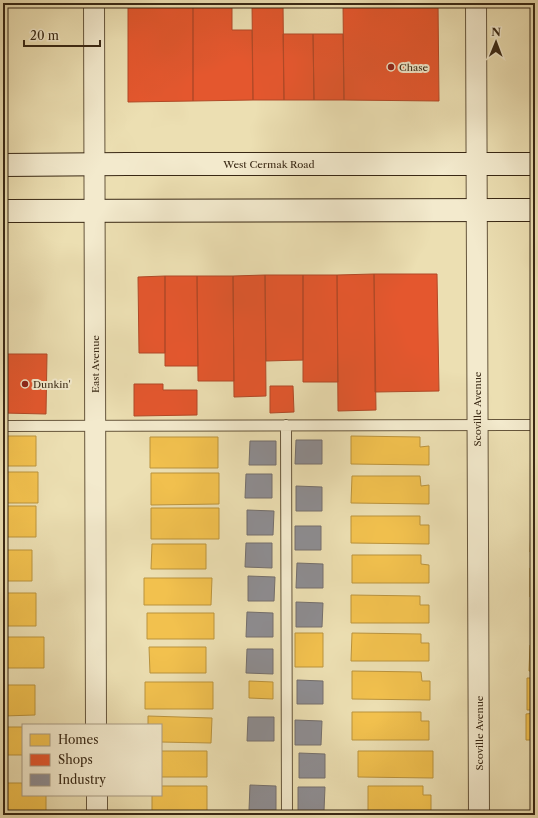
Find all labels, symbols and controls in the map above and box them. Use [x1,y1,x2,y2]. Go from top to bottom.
scale bar [24,22,100,48]
north arrow [476,22,516,62]
text: N [491,25,502,39]
text: 20 m [30,28,59,43]
place label: Chase [399,61,429,74]
marker: Chase [386,62,396,72]
street label: West Cermak Road [222,158,315,171]
street label: East Avenue [89,335,102,393]
street label: Scoville Avenue [471,371,484,446]
place label: Dunkin' [33,378,71,391]
marker: Dunkin' [20,379,30,389]
street label: Scoville Avenue [473,695,486,770]
legend [22,724,162,796]
text: Homes [58,732,98,747]
text: Shops [58,752,93,767]
text: Industry [58,772,106,787]

